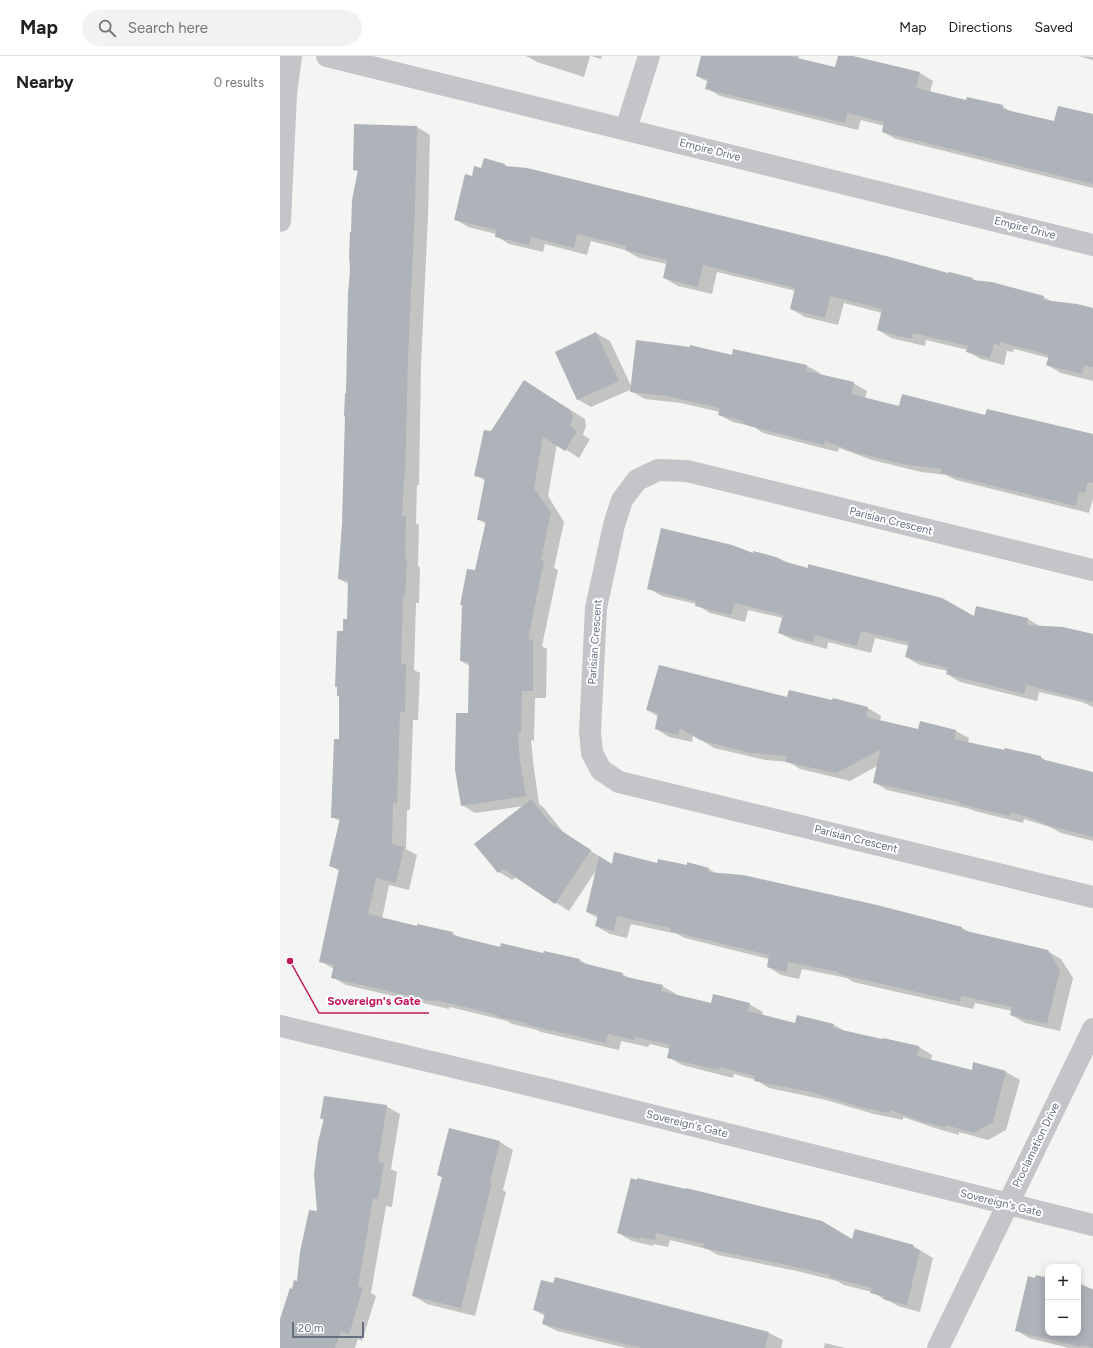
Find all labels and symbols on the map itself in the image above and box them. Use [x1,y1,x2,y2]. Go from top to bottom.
street label: Empire Drive [678,136,742,164]
street label: Empire Drive [993,214,1057,242]
street label: Parisian Crescent [848,504,934,538]
street label: Parisian Crescent [586,599,604,685]
street label: Parisian Crescent [813,822,899,856]
callout: Sovereign's Gate [319,989,429,1013]
text: Sovereign's Gate [327,994,421,1008]
street label: Proclamation Drive [1010,1100,1062,1190]
street label: Sovereign's Gate [645,1108,729,1140]
street label: Sovereign's Gate [959,1187,1043,1219]
scale bar [292,1320,364,1339]

